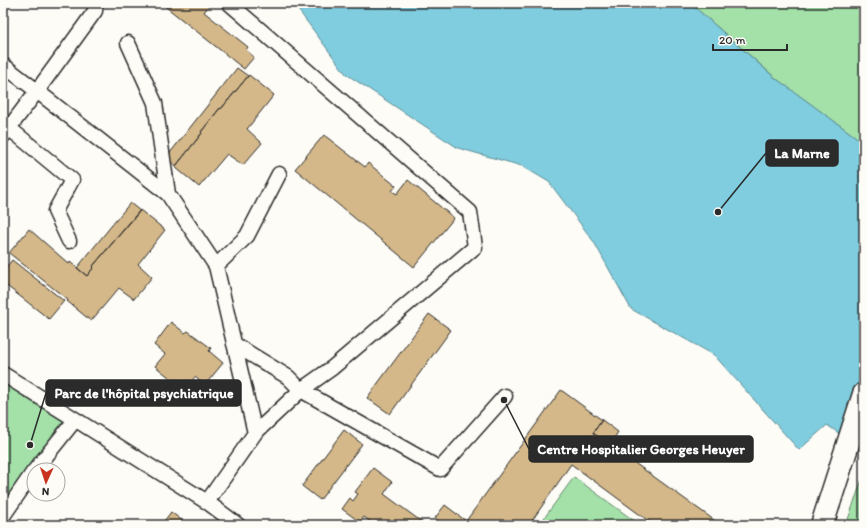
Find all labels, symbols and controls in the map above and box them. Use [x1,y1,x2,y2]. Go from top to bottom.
scale bar [713,26,787,52]
text: 20 m [719,33,746,47]
callout: La Marne [766,140,838,166]
text: La Marne [774,145,830,162]
callout: Parc de l'hôpital psychiatrique [46,380,241,406]
text: Parc de l'hôpital psychiatrique [54,385,234,402]
callout: Centre Hospitalier Georges Heuyer [529,436,753,462]
text: Centre Hospitalier Georges Heuyer [537,441,745,458]
north arrow [26,462,66,502]
text: N [41,485,50,498]

